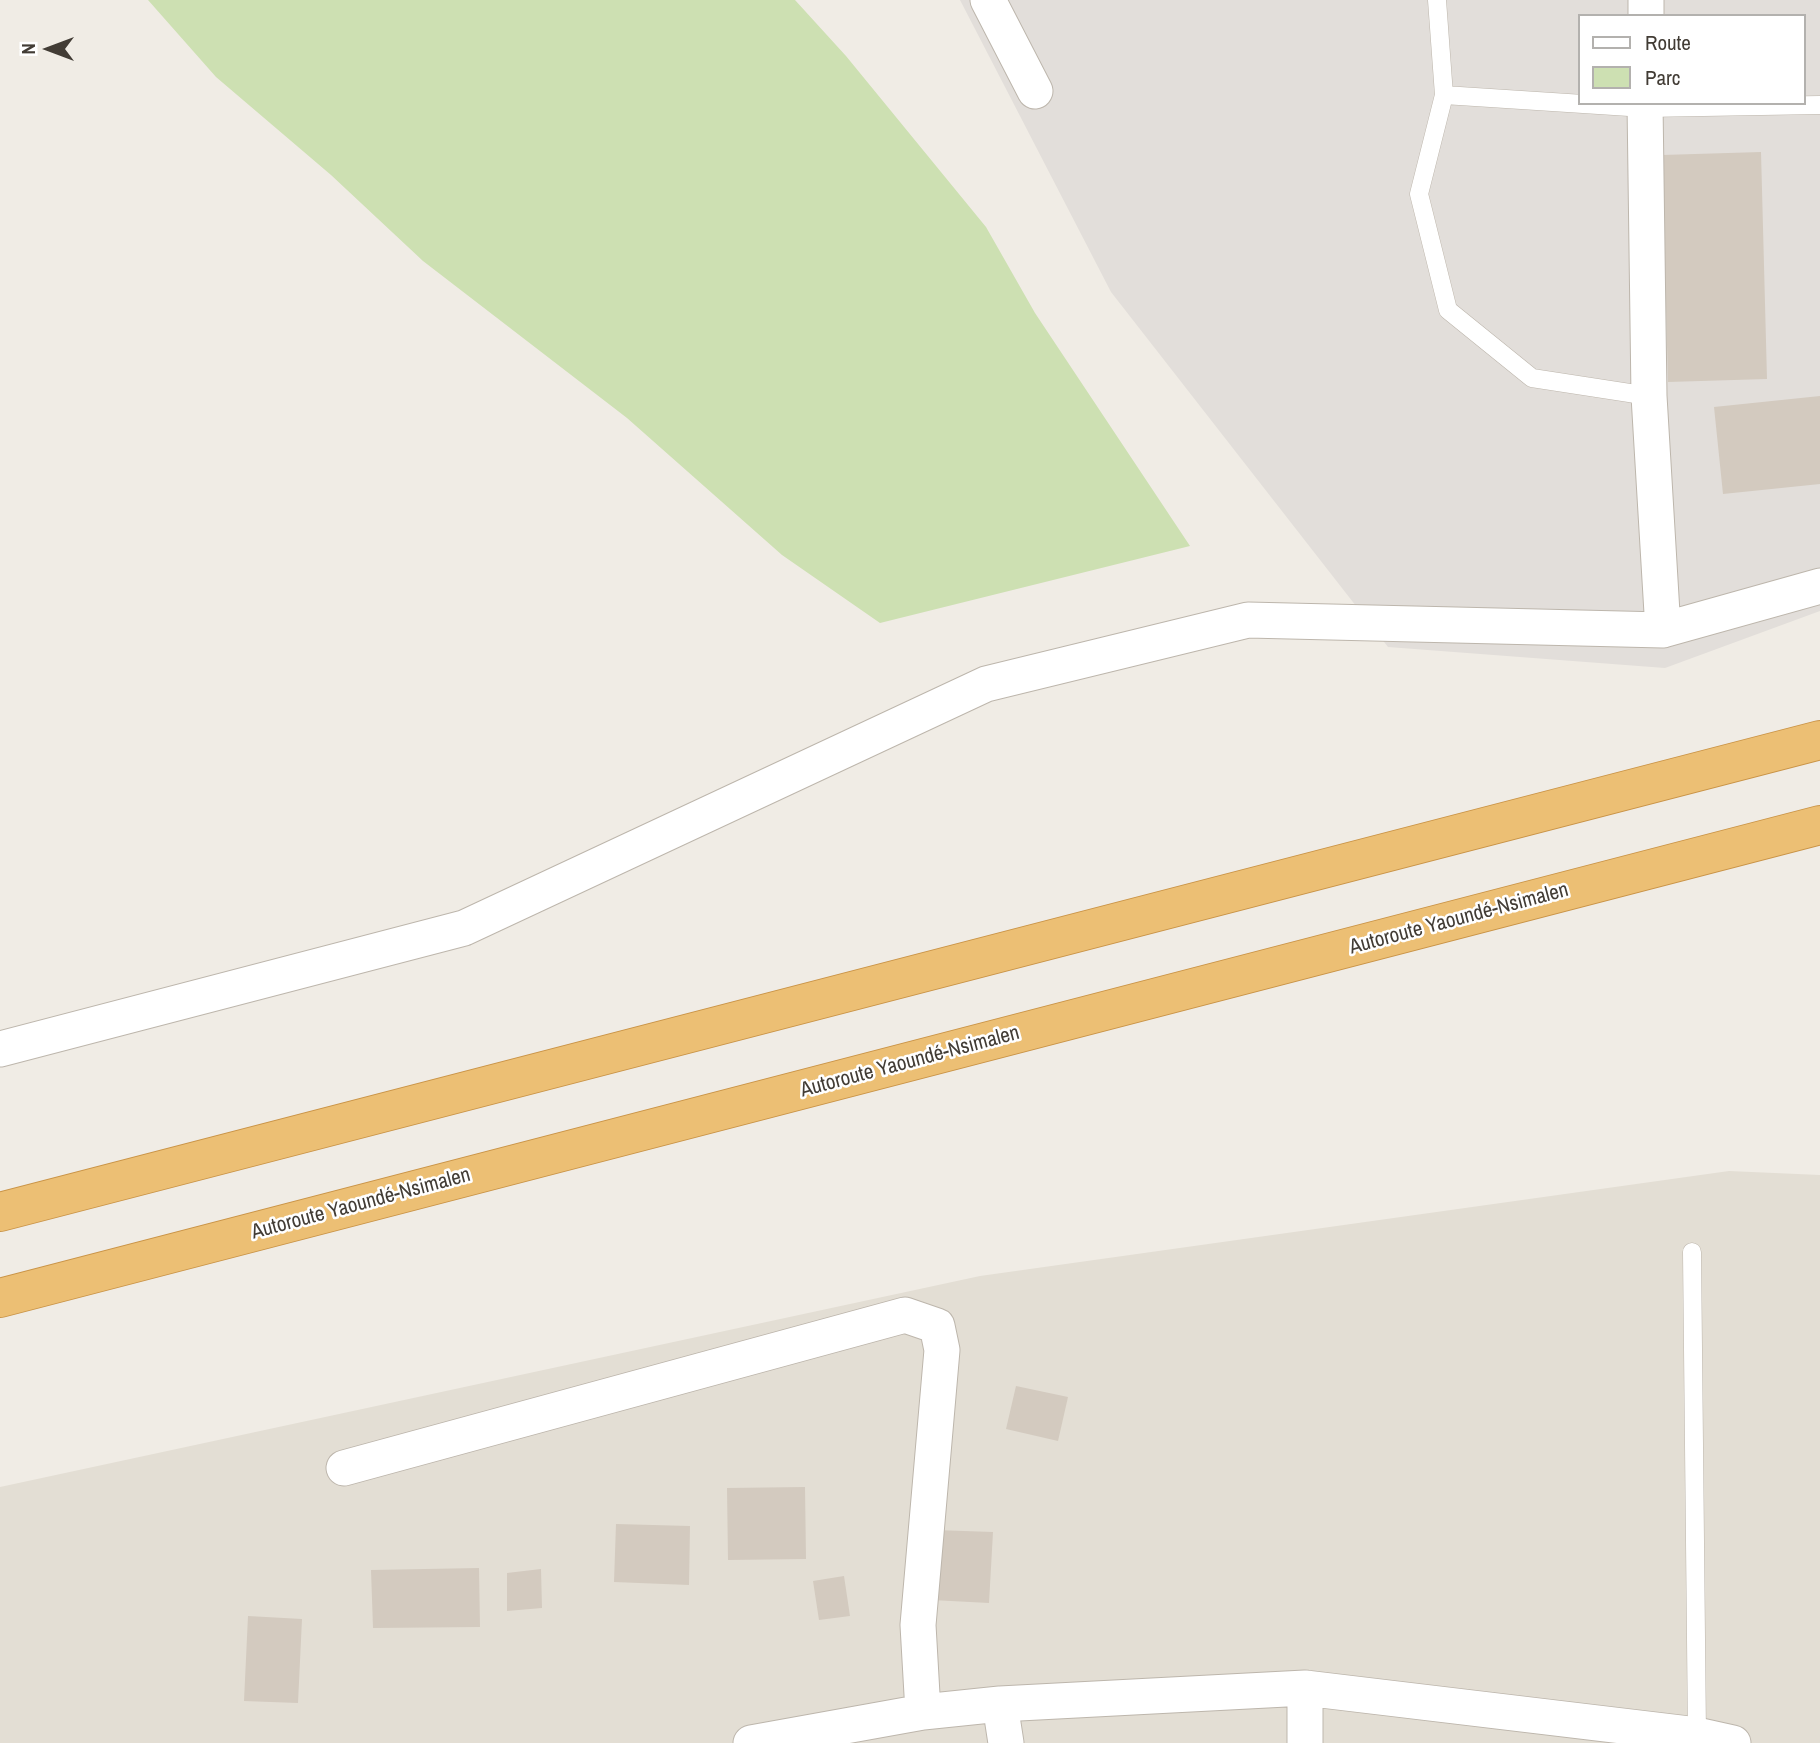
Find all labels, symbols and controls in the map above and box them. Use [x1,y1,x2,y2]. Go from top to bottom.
north arrow [14,14,84,84]
legend [1578,14,1806,105]
text: Route [1645,28,1691,57]
text: N [15,43,41,55]
text: Parc [1645,63,1680,92]
street label: Autoroute Yaoundé-Nsimalen [1347,878,1571,960]
street label: Autoroute Yaoundé-Nsimalen [798,1021,1022,1103]
street label: Autoroute Yaoundé-Nsimalen [249,1163,473,1245]

